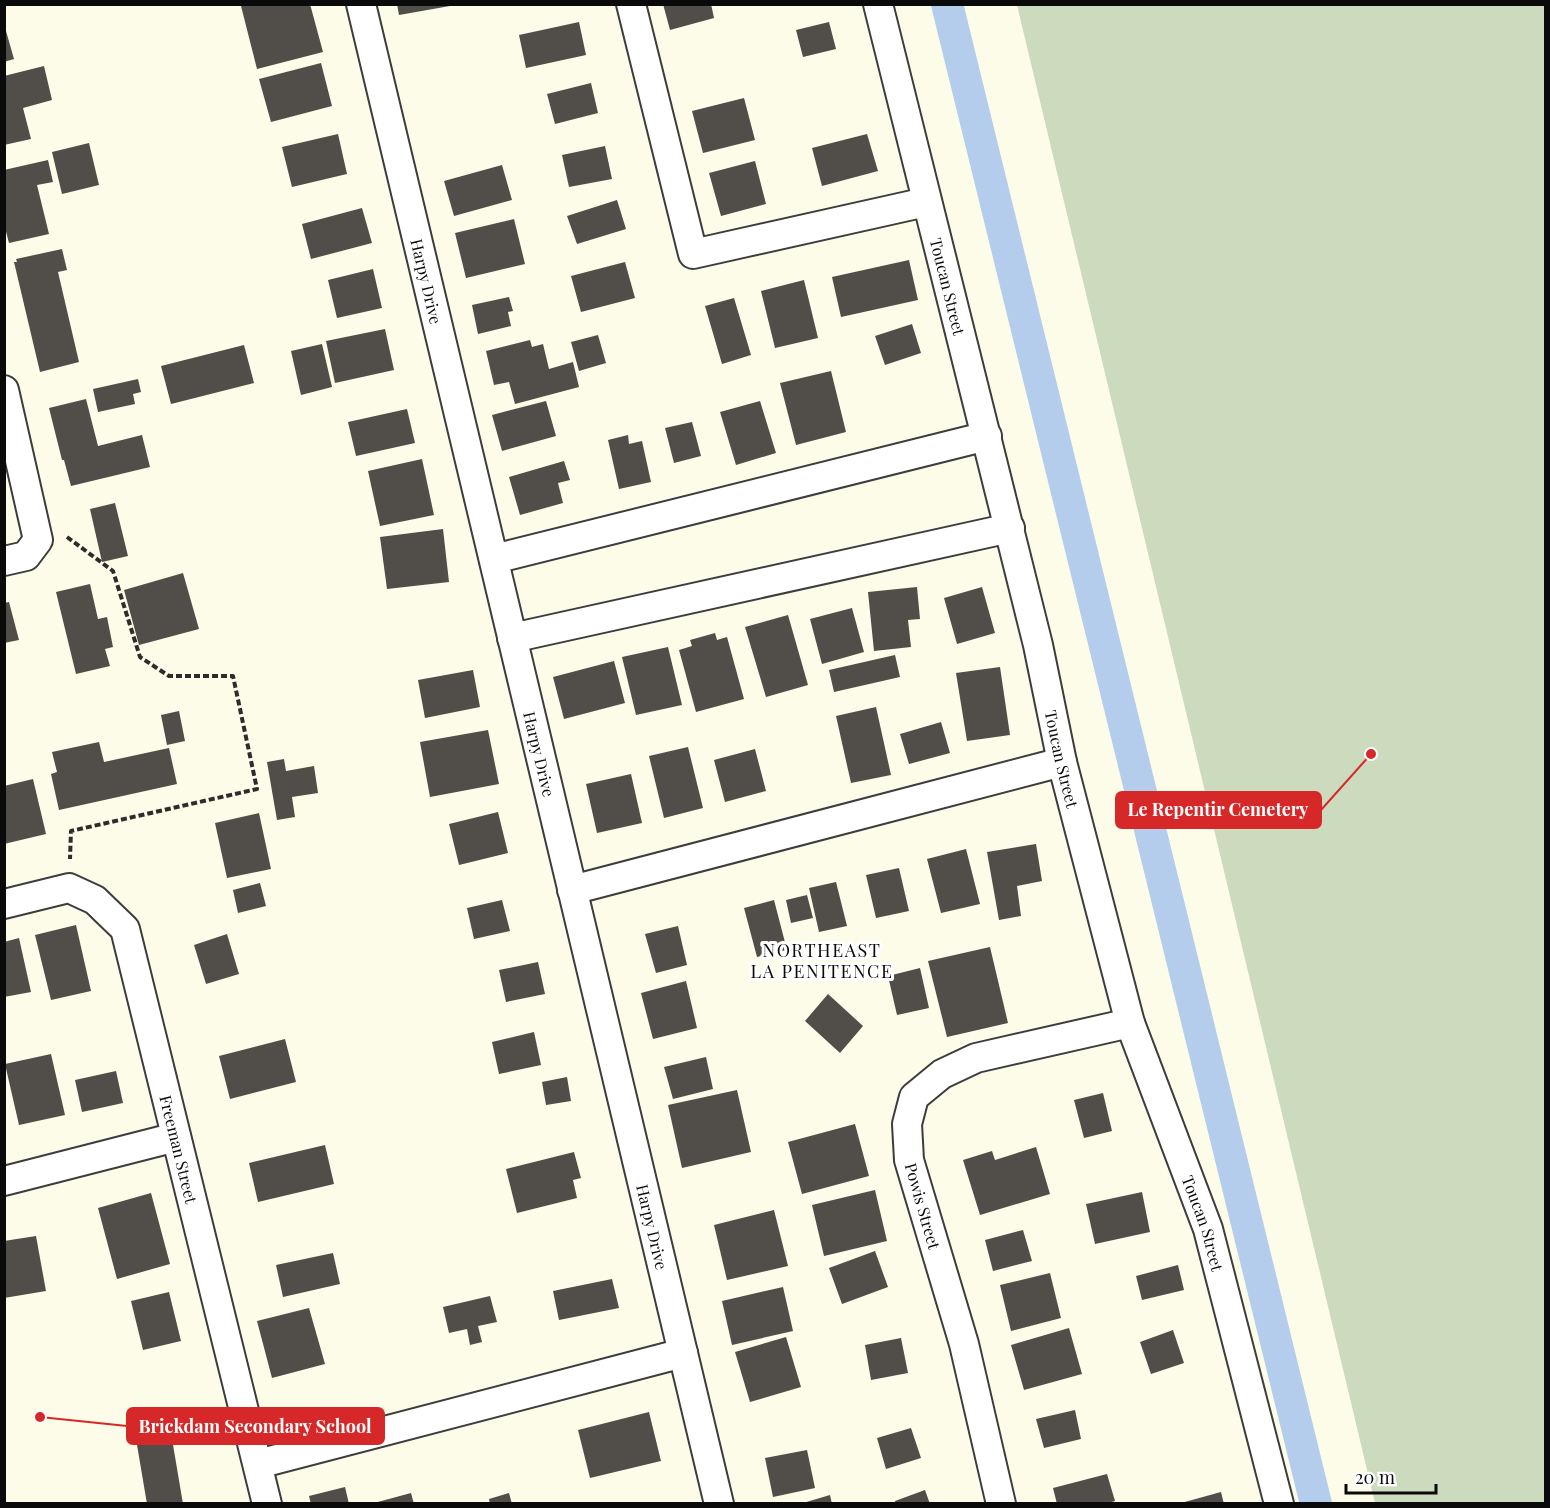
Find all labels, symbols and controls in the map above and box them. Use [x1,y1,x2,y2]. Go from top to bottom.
street label: Toucan Street [926,235,971,338]
street label: Harpy Drive [407,236,447,326]
street label: Toucan Street [1041,708,1084,810]
street label: Harpy Drive [520,709,560,799]
callout: Le Repentir Cemetery [1116,792,1321,828]
text: Le Repentir Cemetery [1128,797,1309,821]
district label: NORTHEAST LA PENITENCE [751,938,893,983]
street label: Freeman Street [156,1093,203,1206]
street label: Powis Street [901,1160,945,1252]
street label: Toucan Street [1178,1172,1229,1273]
street label: Harpy Drive [632,1182,673,1271]
callout: Brickdam Secondary School [127,1408,384,1444]
text: Brickdam Secondary School [138,1414,372,1438]
scale bar [1346,1457,1436,1495]
text: 20 m [1355,1465,1395,1489]

